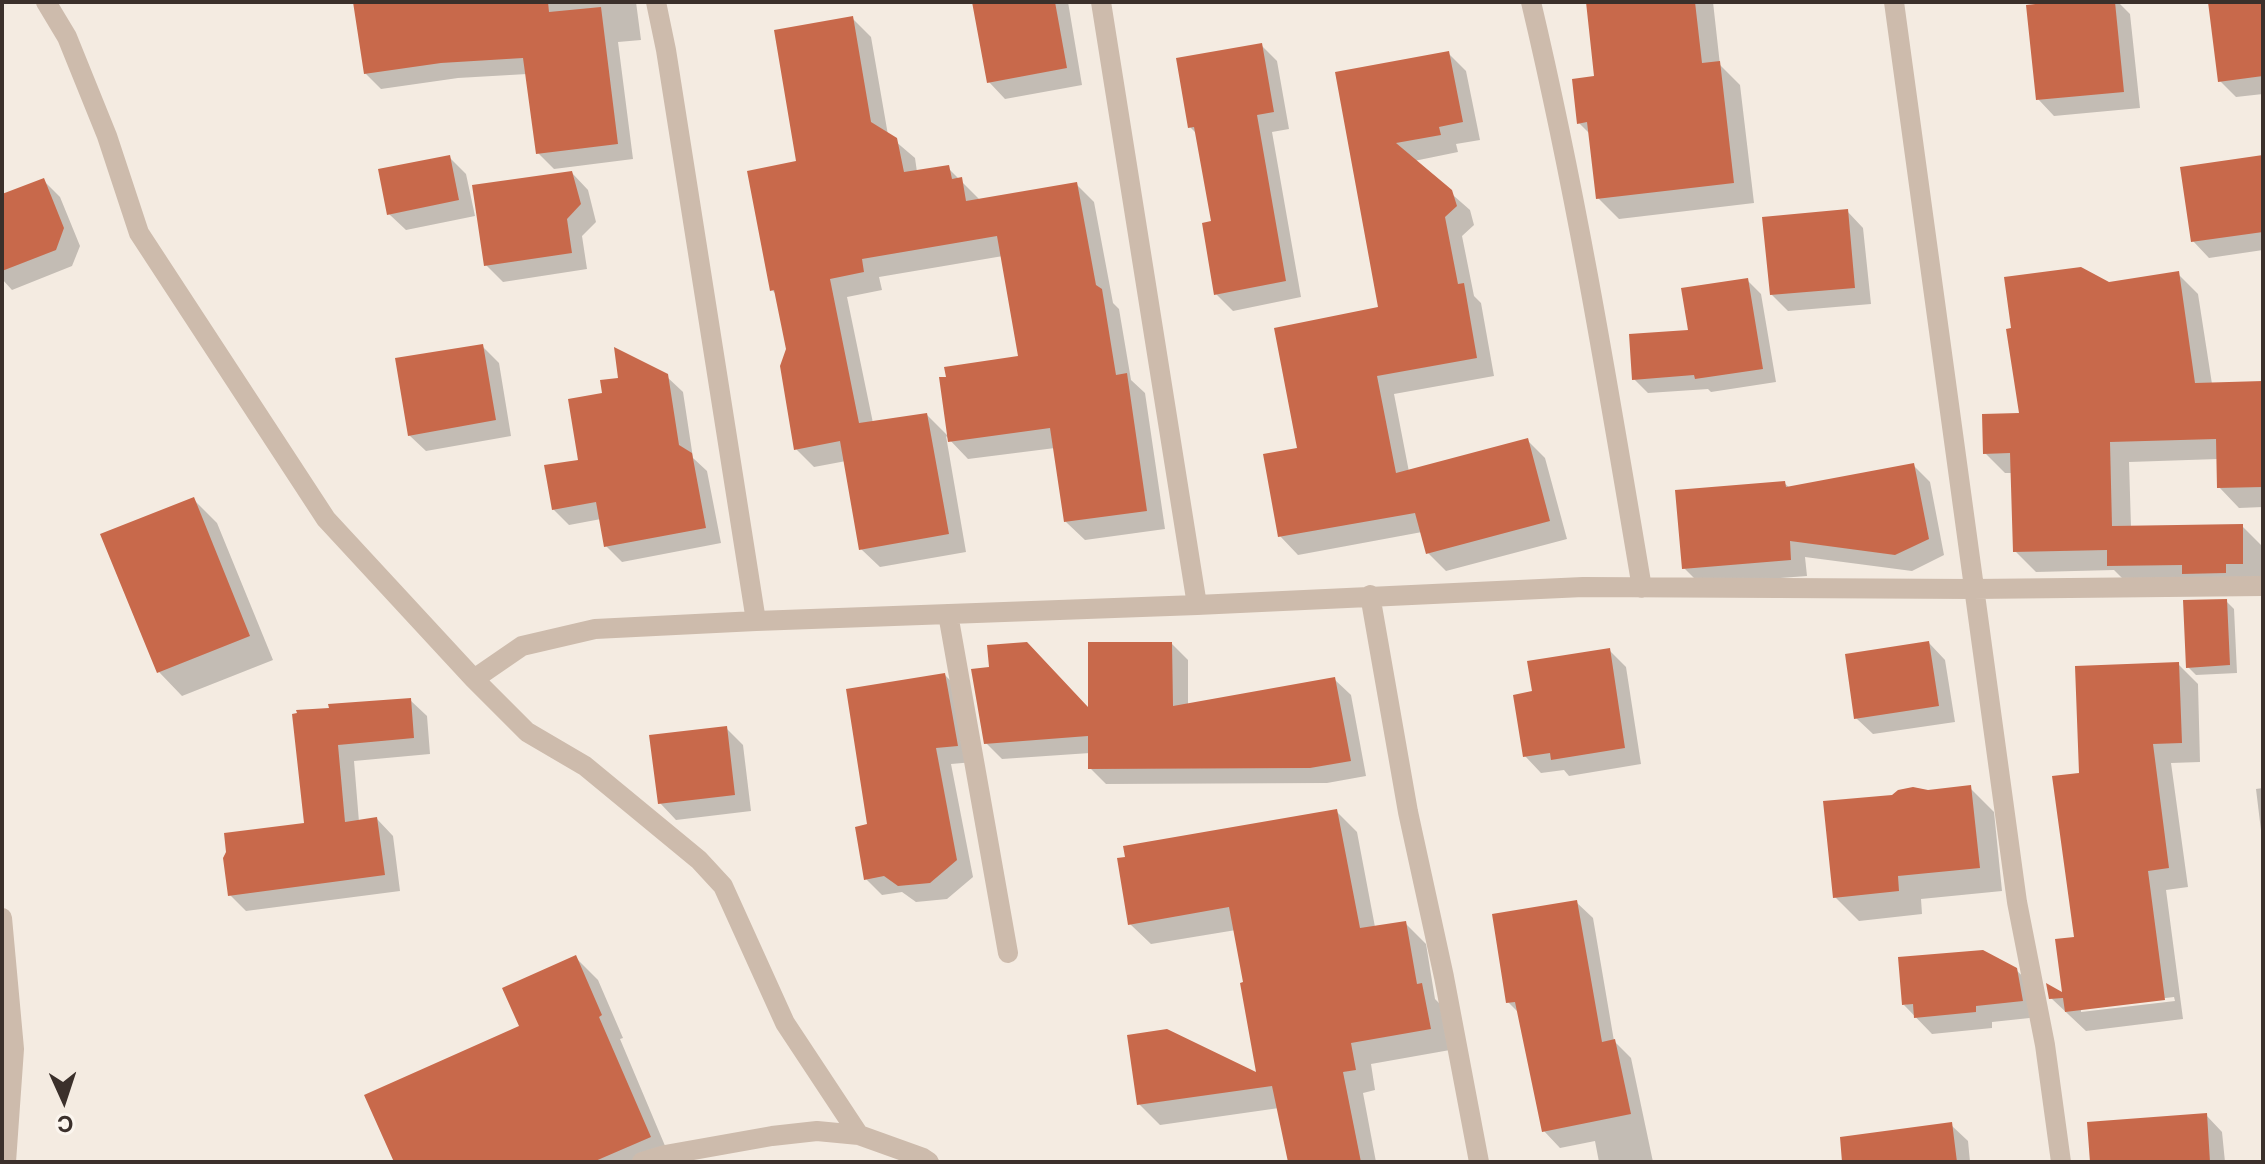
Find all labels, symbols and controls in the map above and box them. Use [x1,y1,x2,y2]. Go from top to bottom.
north arrow [24,1060,104,1140]
text: С [56,1111,74,1137]

